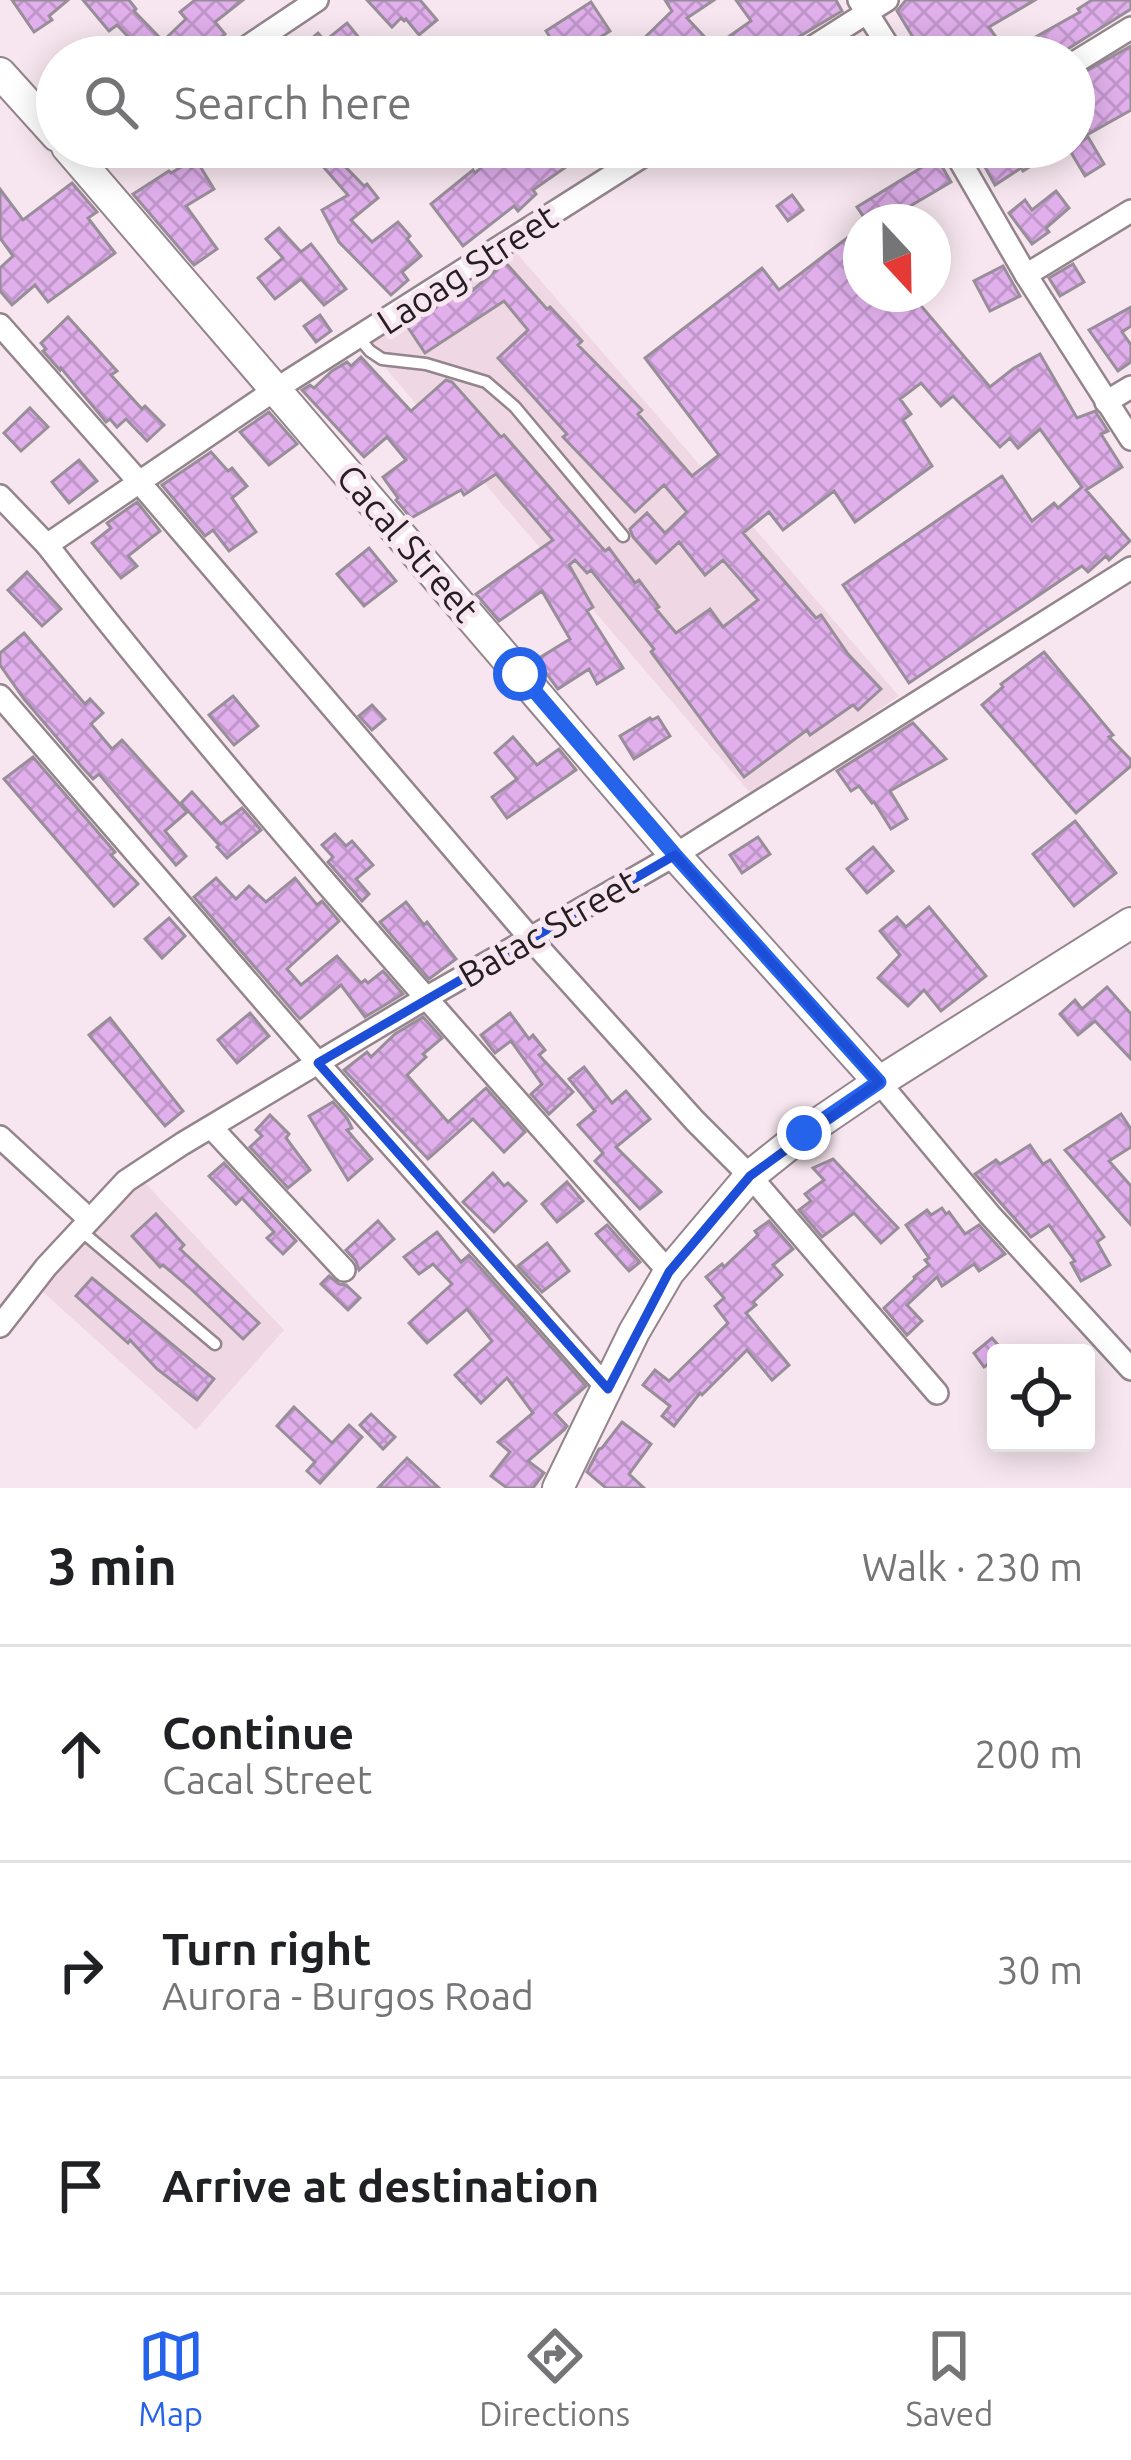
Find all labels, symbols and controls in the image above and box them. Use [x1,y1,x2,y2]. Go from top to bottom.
search box [36,36,1095,168]
icon: search [78,69,144,135]
text: Search here [174,77,412,128]
street label: Laoag Street [369,195,564,342]
north arrow [843,204,951,312]
street label: Cacal Street [329,456,487,629]
route start [493,647,547,701]
street label: Batac Street [451,860,644,995]
route end [777,1106,831,1160]
map controls [987,1344,1095,1452]
button: locate [987,1344,1095,1452]
text: 3 min [48,1537,177,1595]
text: Walk · 230 m [862,1545,1083,1588]
text: Continue [162,1707,354,1758]
icon: ahead [48,1721,114,1787]
text: 200 m [974,1732,1083,1775]
text: Cacal Street [162,1758,372,1801]
text: Turn right [162,1923,371,1974]
icon: right [48,1937,114,2003]
text: 30 m [996,1948,1083,1991]
text: Aurora - Burgos Road [162,1974,534,2017]
icon: arrive [48,2153,114,2219]
text: Arrive at destination [162,2160,599,2211]
tab: Map [138,2323,204,2432]
tab: Directions [479,2323,630,2432]
tab: Saved [905,2323,993,2432]

